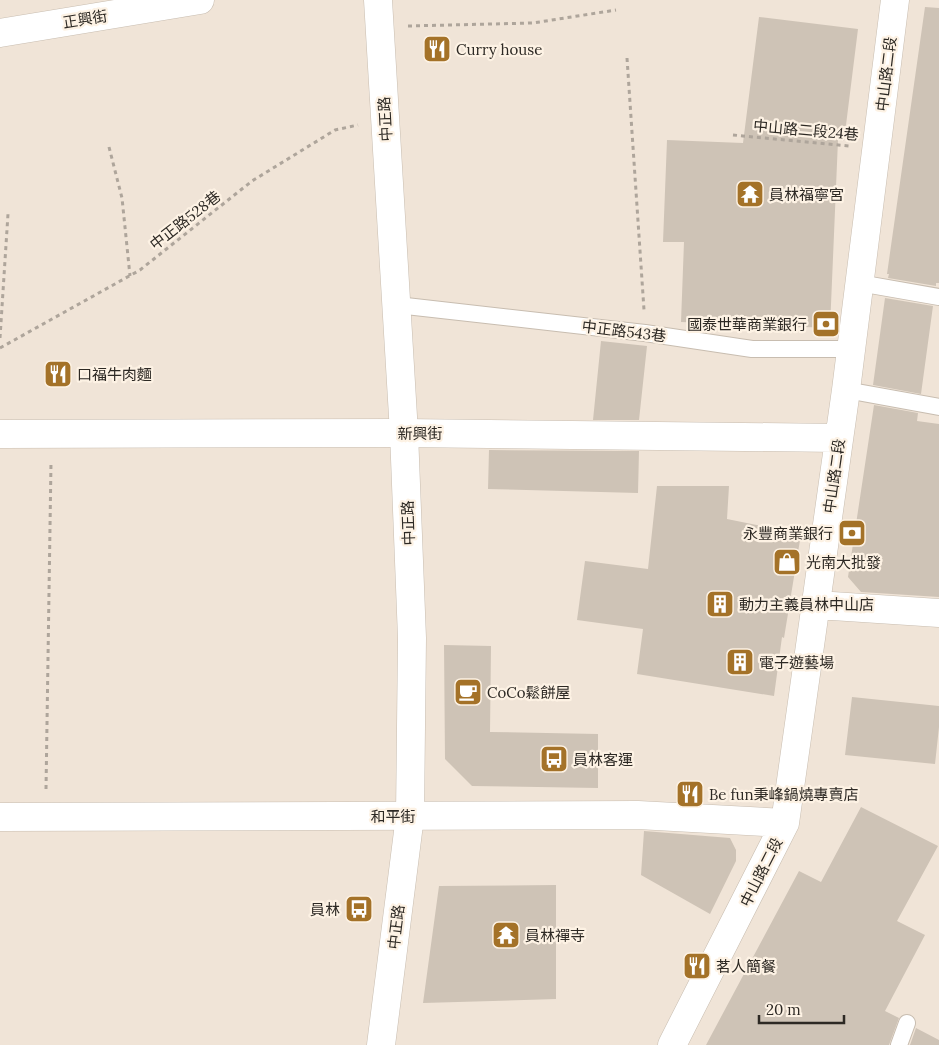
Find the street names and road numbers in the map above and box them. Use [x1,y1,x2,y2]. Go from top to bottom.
street label: 正興街 [61,6,109,32]
street label: 中山路二段 [872,36,900,112]
street label: 中正路 [374,96,396,142]
street label: 中山路二段24巷 [752,116,860,144]
street label: 中正路528巷 [146,186,224,254]
street label: 中正路543巷 [581,316,667,346]
street label: 新興街 [397,424,443,443]
street label: 中山路二段 [819,438,849,514]
street label: 中正路 [398,500,418,546]
street label: 和平街 [370,807,416,826]
street label: 中山路二段 [736,834,786,910]
street label: 中正路 [384,904,408,950]

